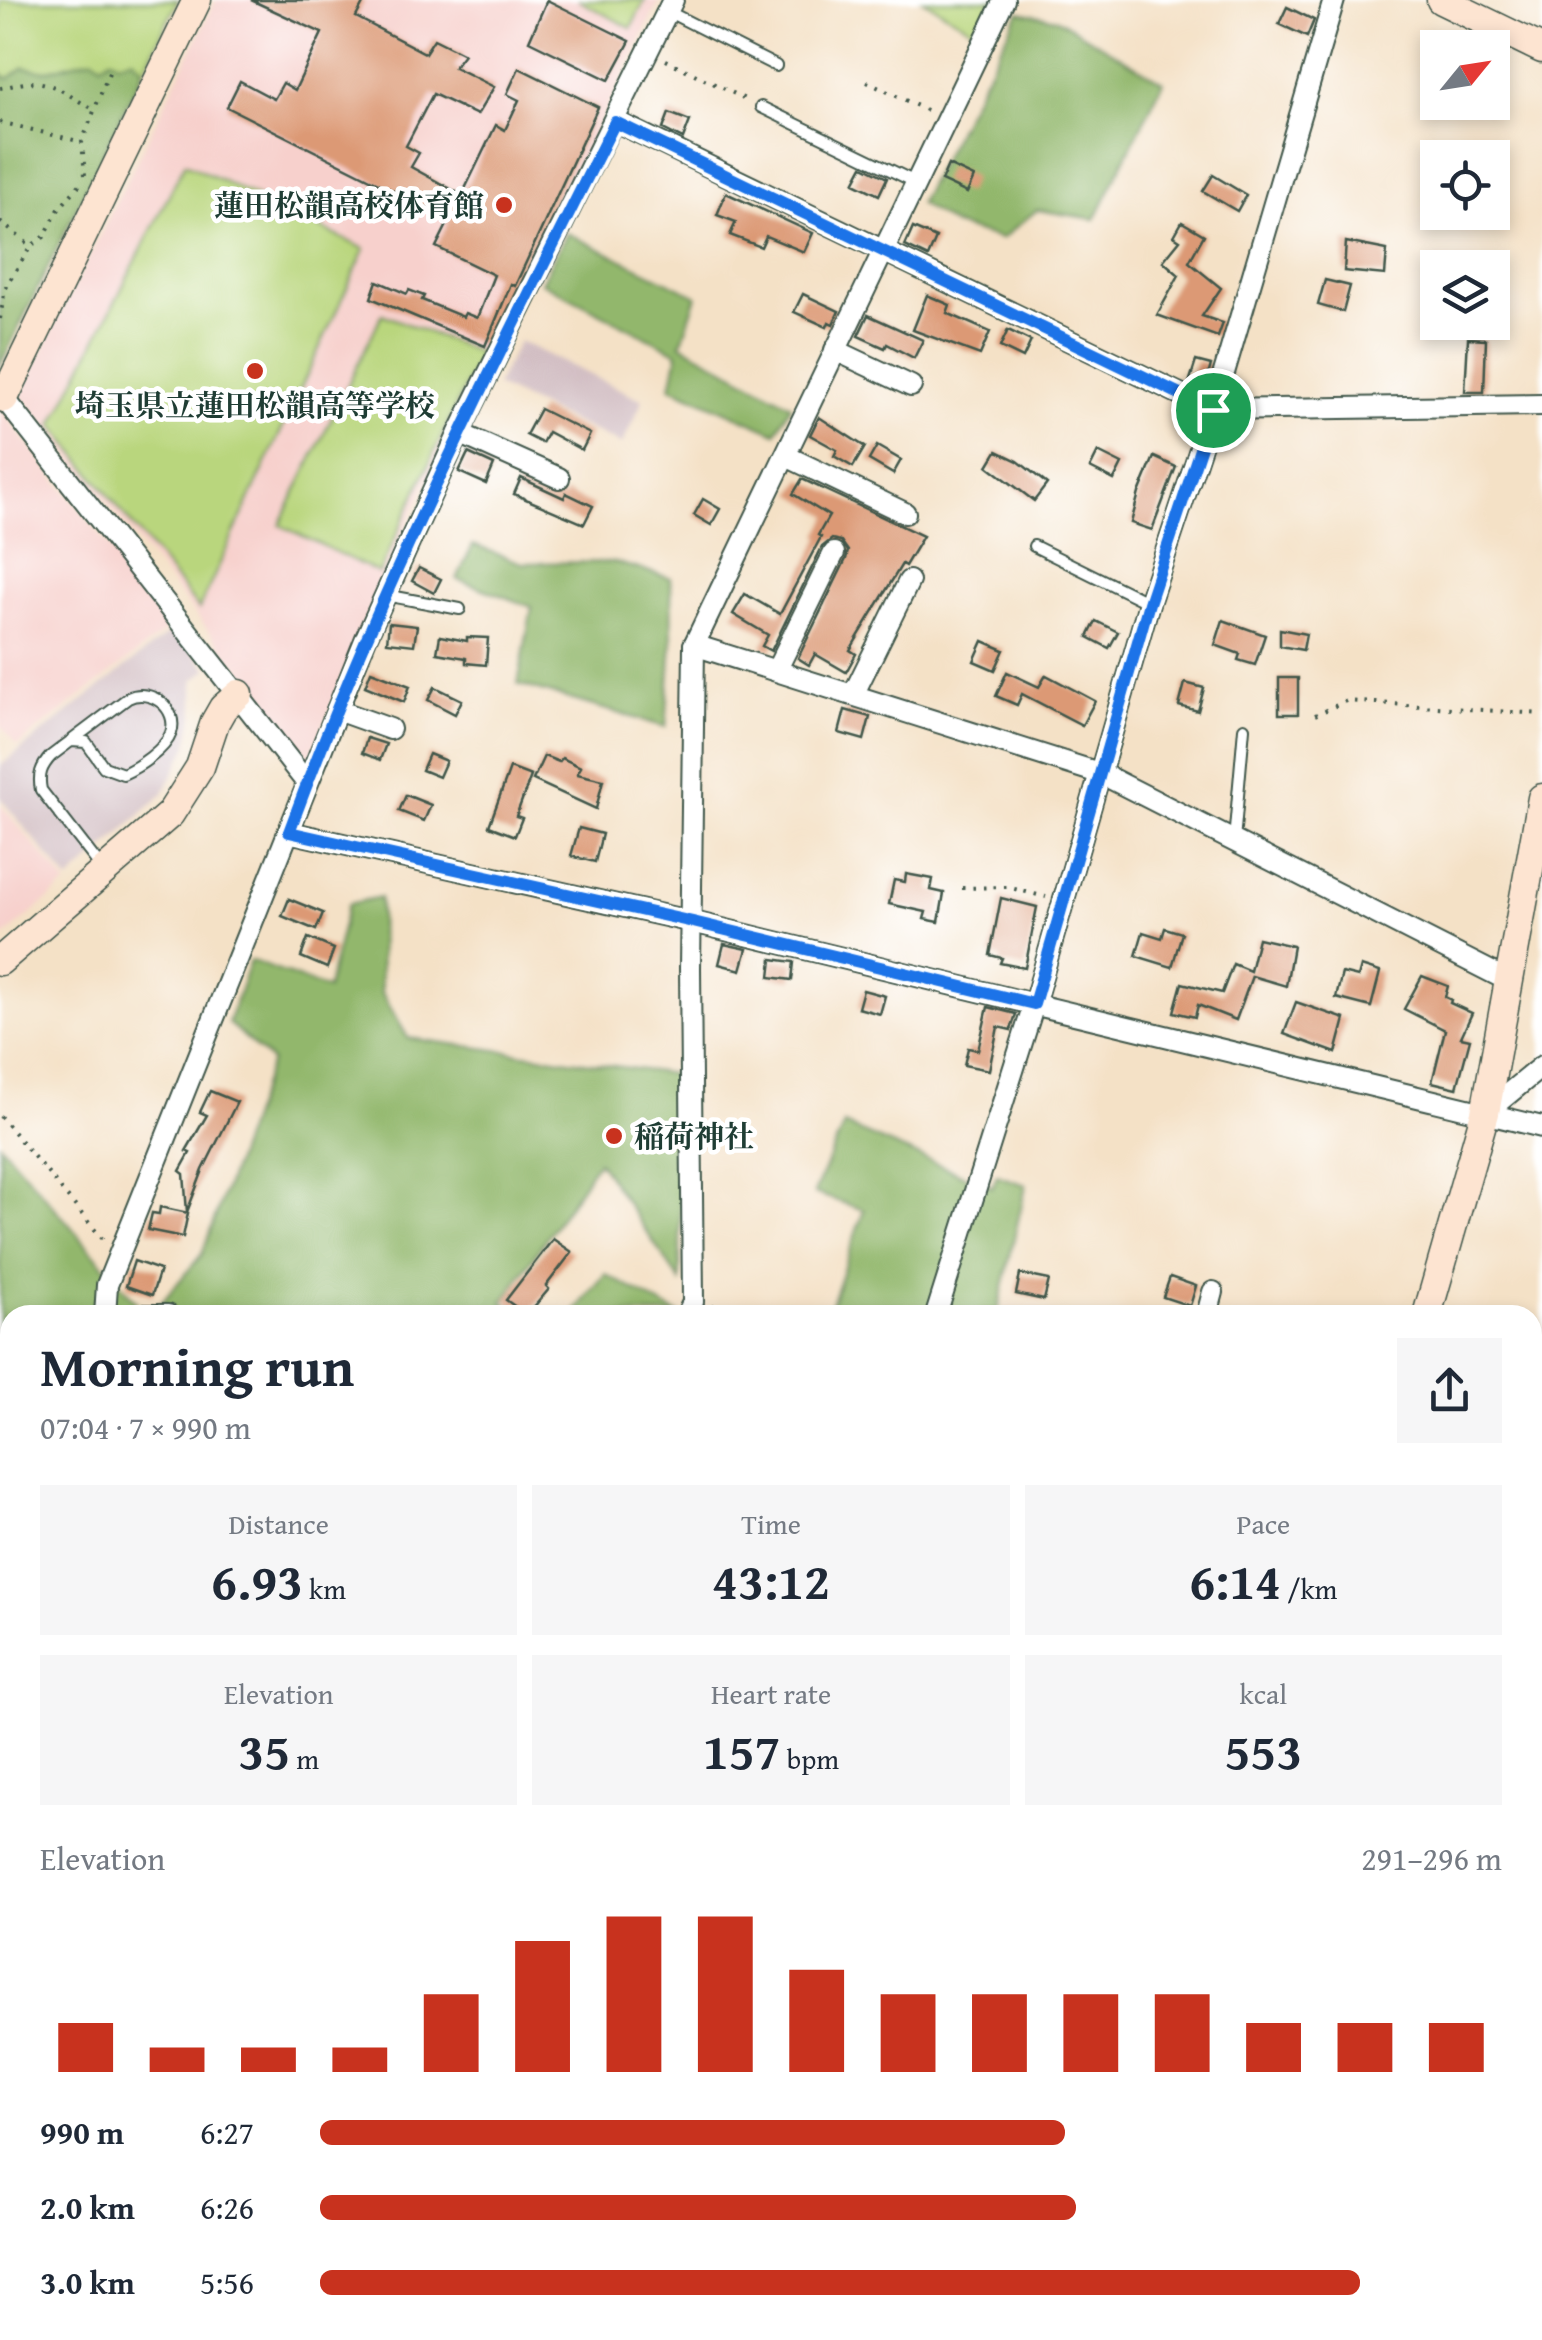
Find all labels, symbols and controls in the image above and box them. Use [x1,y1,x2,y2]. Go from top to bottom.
north arrow [1420,30,1510,120]
map controls [1420,30,1510,340]
button: locate [1420,140,1510,230]
place label: 蓮田松韻高校体育館 [214,183,484,227]
marker: 蓮田松韻高校体育館 [493,194,515,216]
button: layers [1420,250,1510,340]
marker: 埼玉県立蓮田松韻高等学校 [244,360,266,382]
pin [1171,368,1256,453]
place label: 埼玉県立蓮田松韻高等学校 [75,383,435,427]
icon: arrive [1186,383,1241,438]
place label: 稲荷神社 [634,1114,754,1158]
marker: 稲荷神社 [603,1125,625,1147]
text: Morning run [40,1326,354,1406]
button: share [1397,1338,1502,1443]
text: 07:04 · 7 × 990 m [40,1404,251,1451]
text: Distance [228,1503,329,1544]
text: Time [741,1503,801,1544]
text: Pace [1236,1503,1290,1544]
text: 6.93 [211,1544,303,1617]
text: 43:12 [712,1544,830,1617]
text: 6:14 [1189,1544,1281,1617]
text: km [303,1568,346,1609]
text: /km [1281,1568,1337,1609]
text: Elevation [224,1673,333,1714]
text: Heart rate [711,1673,831,1714]
text: kcal [1239,1673,1287,1714]
text: 35 [238,1714,290,1787]
text: 157 [703,1714,781,1787]
text: 553 [1224,1714,1302,1787]
text: m [290,1738,319,1779]
text: bpm [781,1738,839,1779]
text: Elevation [40,1835,165,1882]
text: 291–296 m [1361,1835,1502,1882]
text: 990 m [40,2109,124,2156]
text: 6:27 [200,2109,254,2156]
text: 2.0 km [40,2184,135,2231]
text: 6:26 [200,2184,254,2231]
text: 3.0 km [40,2259,135,2306]
text: 5:56 [200,2259,254,2306]

